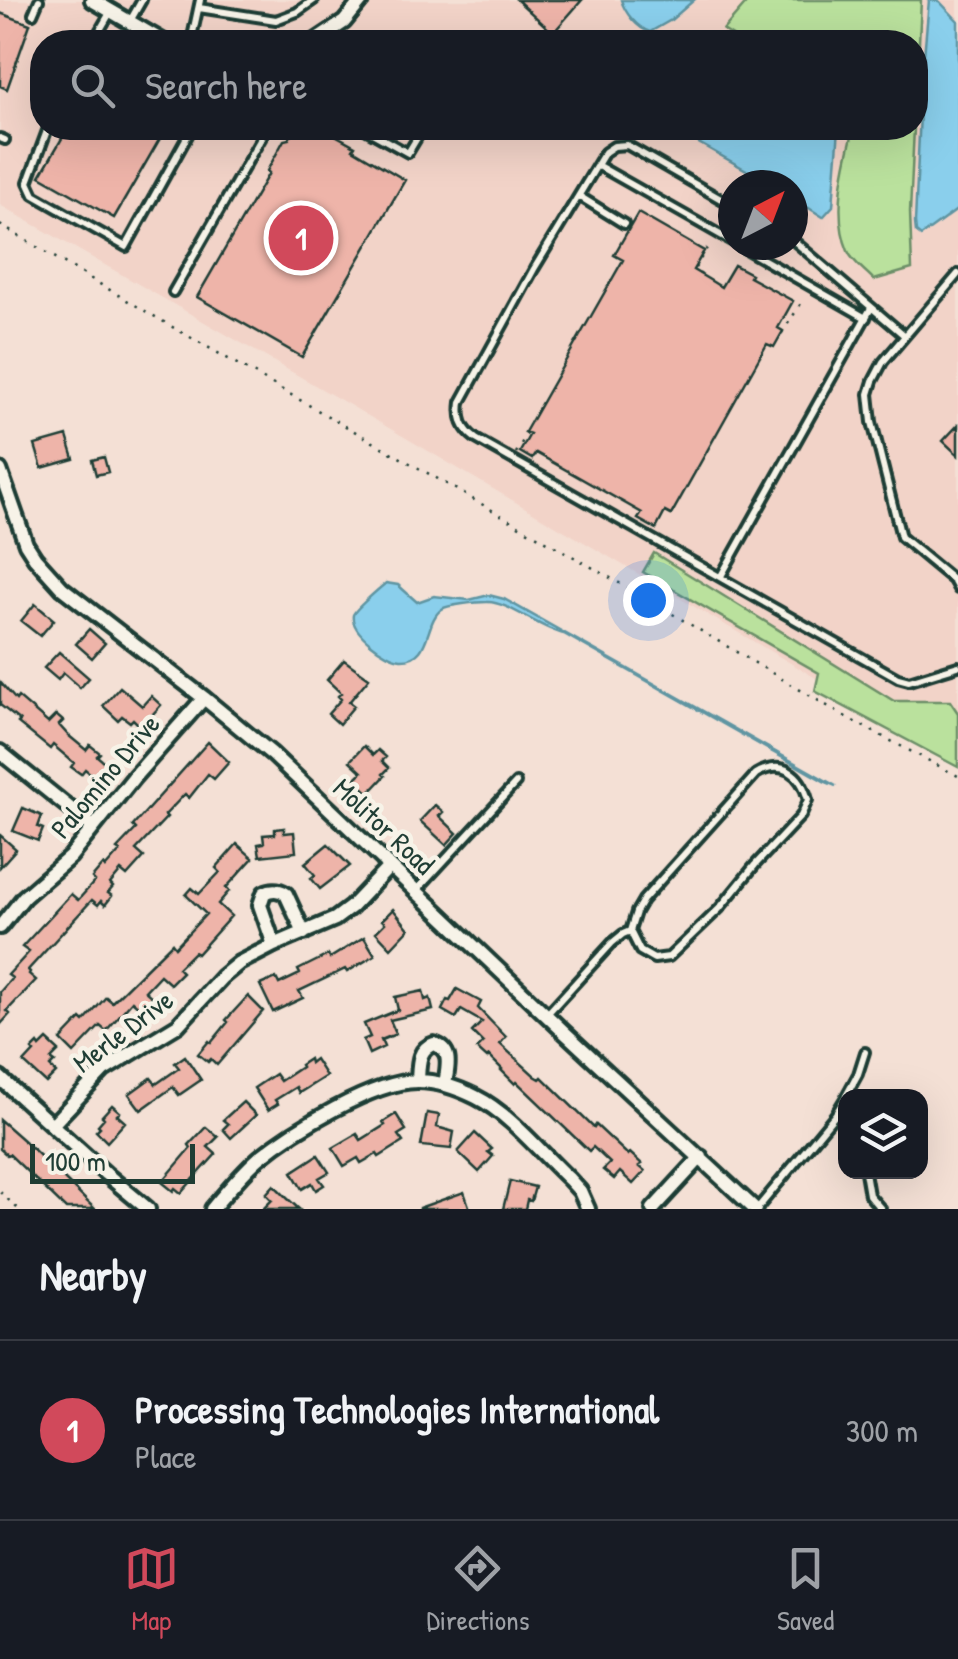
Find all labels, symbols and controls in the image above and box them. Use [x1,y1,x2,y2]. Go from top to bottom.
search box [30,30,928,140]
icon: search [65,58,120,113]
text: Search here [145,59,307,111]
north arrow [718,170,808,260]
pin: 1 [268,200,334,276]
your location [623,575,674,626]
street label: Palomino Drive [42,706,168,846]
street label: Molitor Road [325,769,443,883]
street label: Merle Drive [65,981,181,1081]
map controls [838,1089,928,1179]
button: layers [838,1089,928,1179]
scale bar [30,1139,195,1184]
text: 100 m [45,1142,106,1180]
text: Nearby [40,1246,147,1303]
text: Processing Technologies International [135,1383,659,1435]
text: 1 [67,1409,78,1452]
text: 300 m [846,1409,918,1452]
text: Place [135,1435,197,1478]
tab: Map [124,1541,179,1639]
tab: Directions [426,1541,529,1639]
tab: Saved [777,1541,834,1639]

